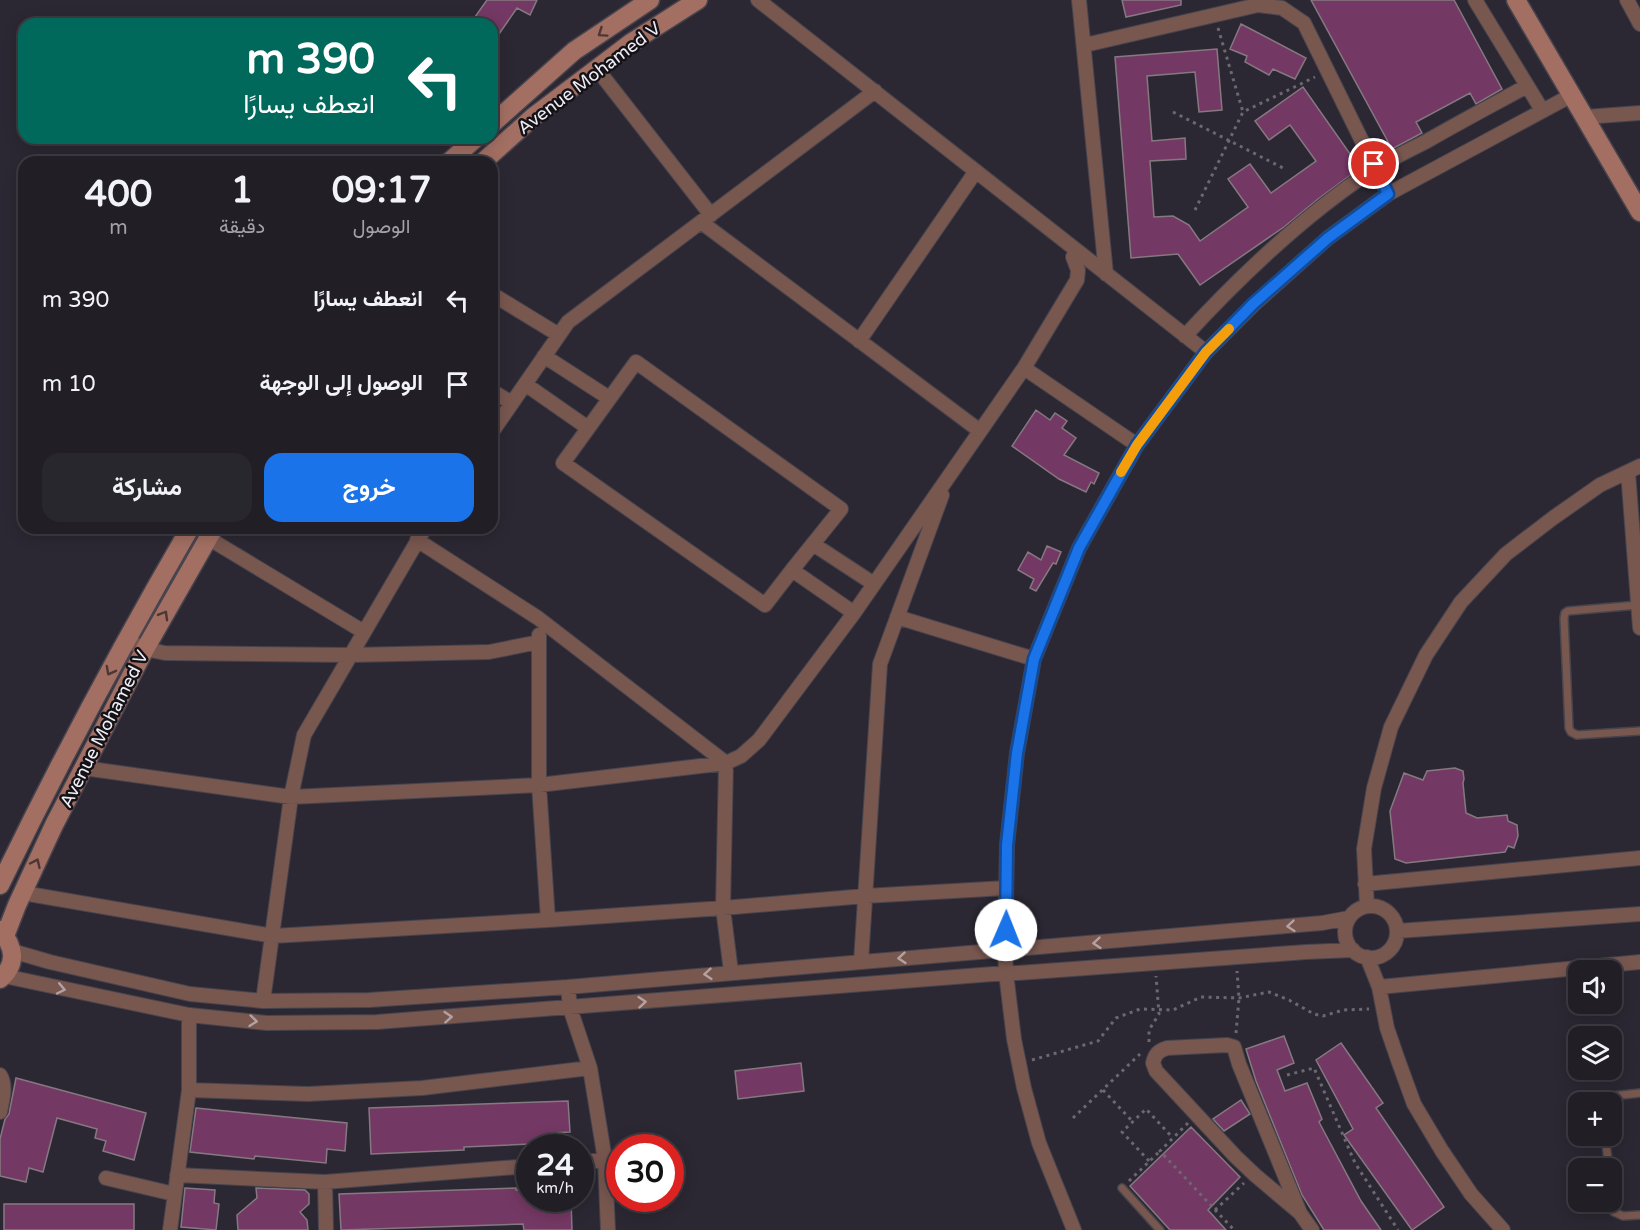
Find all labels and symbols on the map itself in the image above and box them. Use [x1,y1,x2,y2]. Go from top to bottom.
street label: Avenue Mohamed V [513,17,665,139]
one-way arrow [597,25,608,36]
pin [1348,138,1399,189]
one-way arrow [157,611,169,621]
street label: Avenue Mohamed V [55,646,153,811]
one-way arrow [106,664,117,675]
one-way arrow [29,858,41,869]
position arrow [974,898,1038,962]
one-way arrow [1286,919,1295,932]
one-way arrow [1092,936,1101,949]
one-way arrow [898,951,907,964]
one-way arrow [703,967,712,980]
one-way arrow [56,982,66,995]
one-way arrow [637,996,647,1009]
one-way arrow [443,1011,452,1024]
one-way arrow [248,1014,257,1027]
speed limit sign: 30 [606,1134,684,1212]

